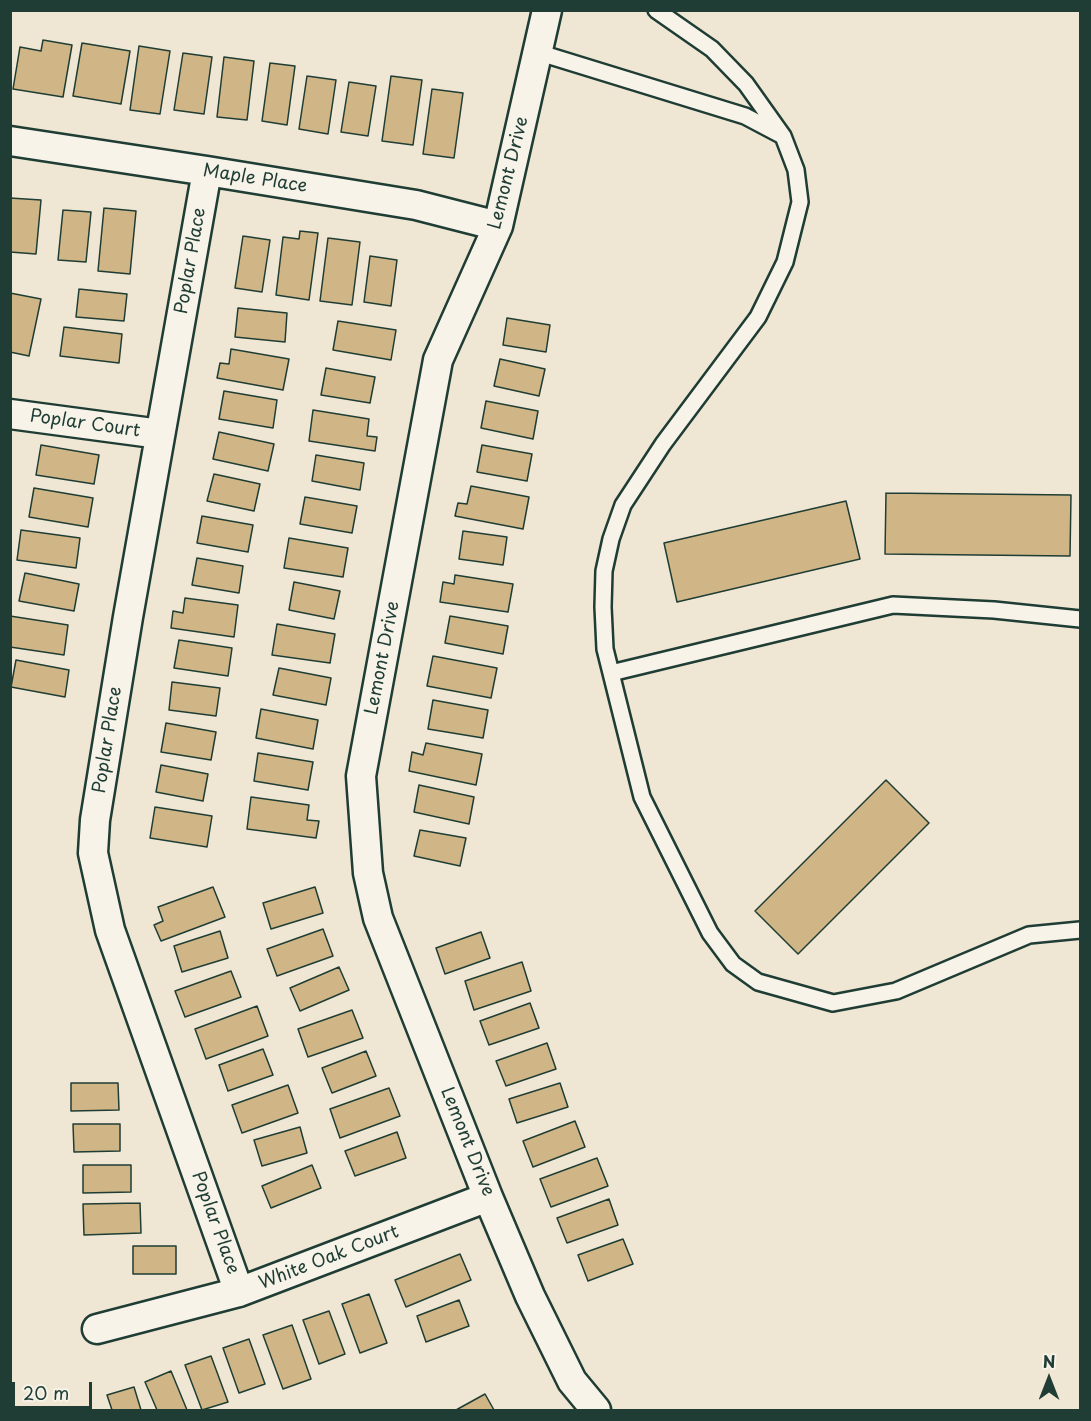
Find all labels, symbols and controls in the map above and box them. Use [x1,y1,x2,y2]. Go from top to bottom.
street label: Lemont Drive [485,114,533,232]
street label: Maple Place [201,160,309,198]
street label: Poplar Place [171,206,211,316]
street label: Poplar Court [28,406,142,442]
street label: Lemont Drive [361,599,405,717]
street label: Poplar Place [89,685,127,795]
street label: Lemont Drive [435,1084,499,1200]
street label: Poplar Place [186,1169,244,1277]
street label: White Oak Court [256,1221,402,1295]
north arrow [1019,1349,1079,1409]
text: N [1043,1349,1055,1373]
scale bar [15,1370,94,1408]
text: 20 m [23,1379,69,1406]

